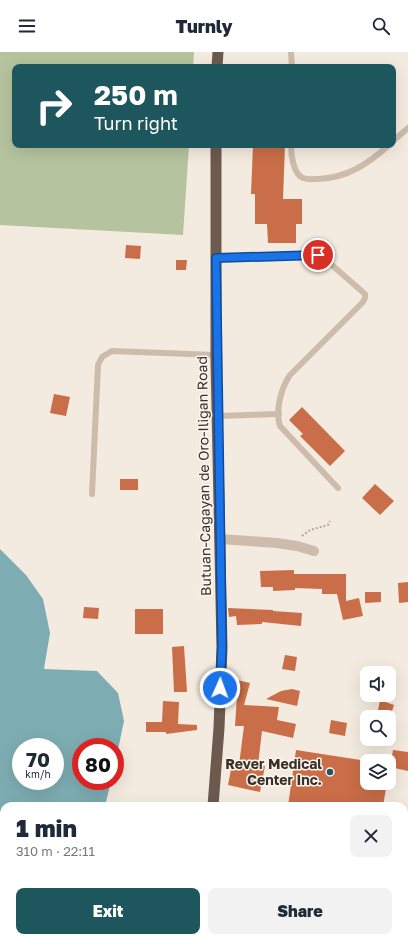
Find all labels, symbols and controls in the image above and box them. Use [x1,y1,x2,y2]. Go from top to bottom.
icon: menu [16,15,38,37]
text: Turnly [175,15,233,37]
icon: search [370,15,392,37]
text: 250 m [94,78,178,111]
icon: right [28,80,80,132]
text: Turn right [94,112,178,134]
pin [301,238,335,272]
icon: arrive [307,244,329,266]
street label: Butuan-Cagayan de Oro-Iligan Road [193,356,214,596]
map controls [360,666,396,790]
button: sound [360,666,396,702]
position arrow [199,667,241,709]
button: search [360,710,396,746]
speed limit sign: 80 [72,738,124,790]
text: 70 [26,747,50,771]
button: layers [360,754,396,790]
place label: Rever Medical Center Inc. [225,755,322,788]
marker: Rever Medical Center Inc. [325,767,335,777]
text: km/h [25,768,51,780]
text: 1 min [16,813,77,842]
button: close [350,815,392,857]
text: 310 m · 22:11 [16,843,95,859]
button: Exit [16,888,200,934]
button: Share [208,888,392,934]

